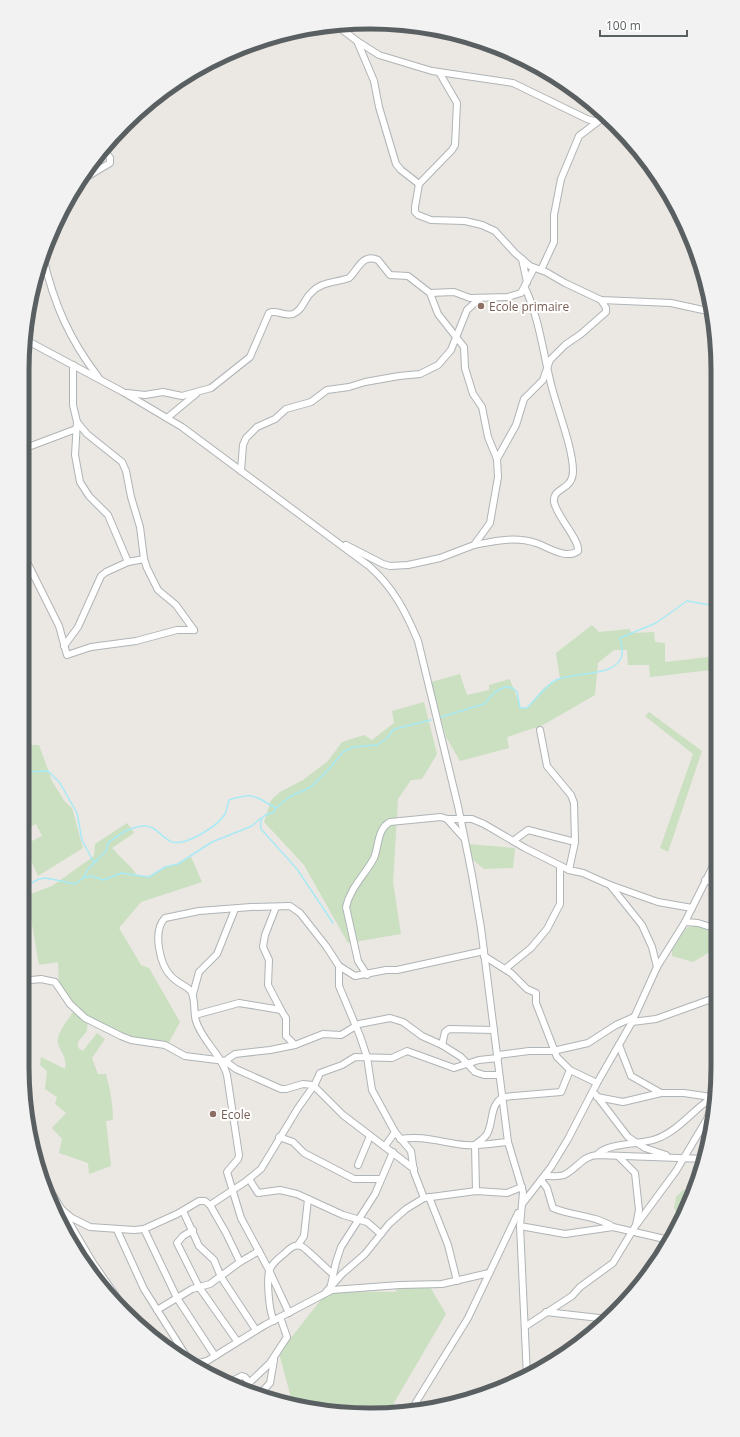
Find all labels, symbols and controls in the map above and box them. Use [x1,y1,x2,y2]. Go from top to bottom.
scale bar [600,12,687,38]
text: 100 m [606,17,641,34]
place label: Ecole primaire [489,298,570,315]
marker: Ecole primaire [476,301,486,311]
place label: Ecole [221,1106,251,1123]
marker: Ecole [208,1109,218,1119]

